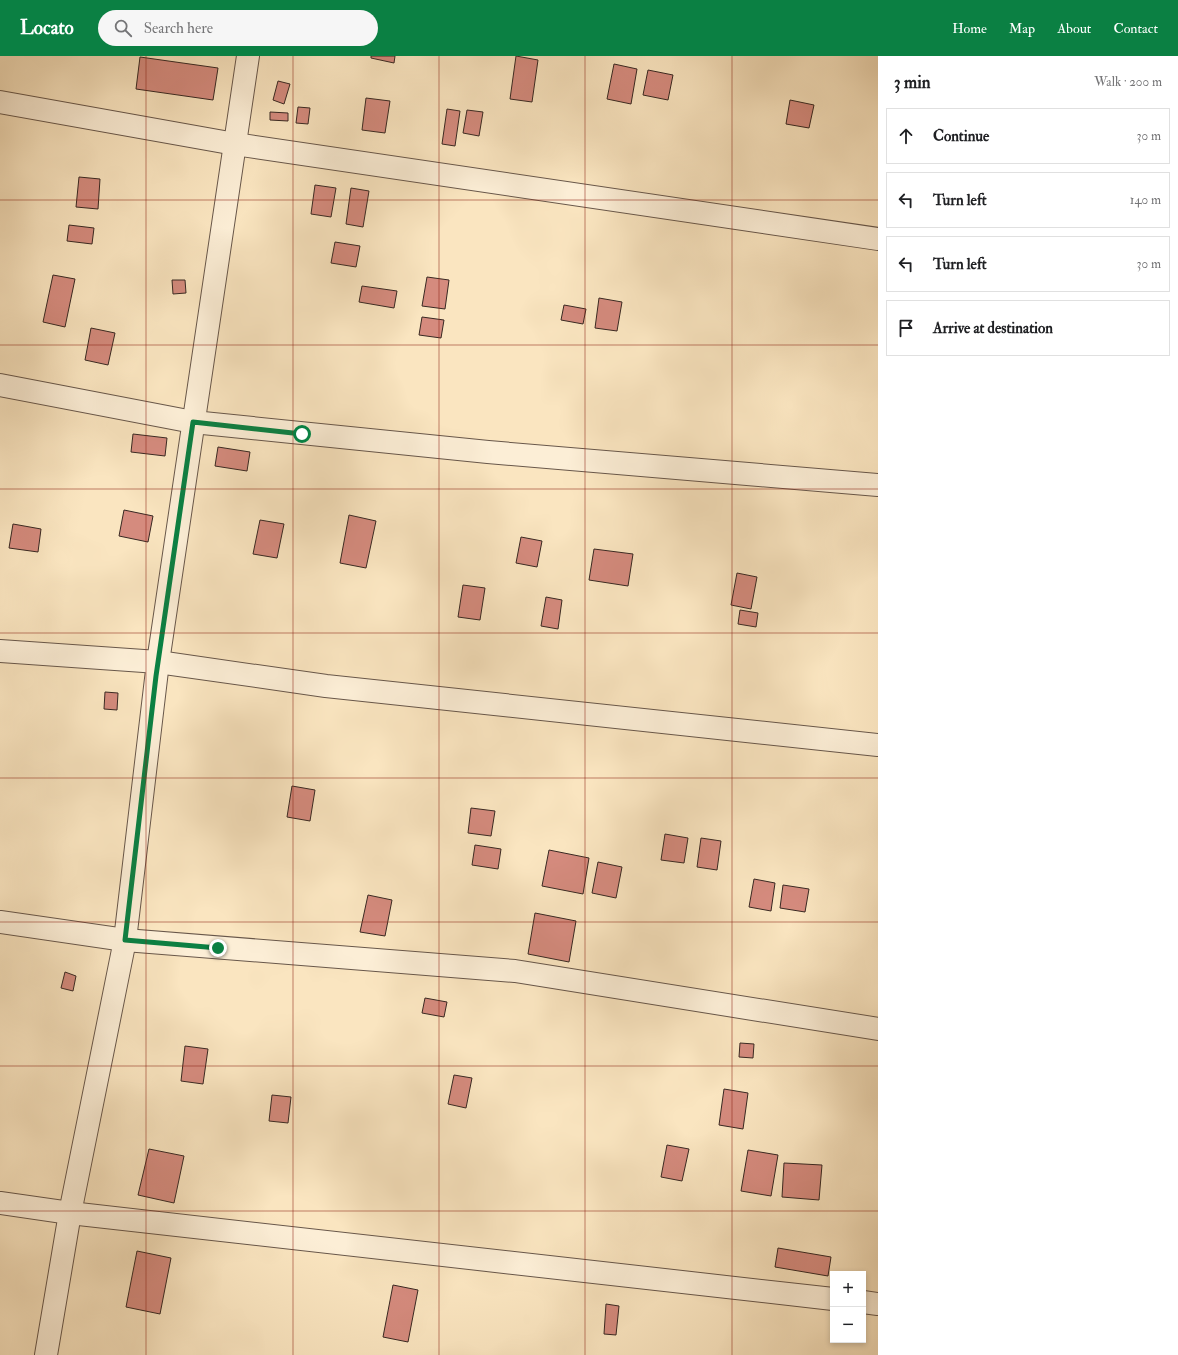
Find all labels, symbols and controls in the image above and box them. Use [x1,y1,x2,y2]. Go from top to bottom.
search box [98,10,378,46]
text: Locato [20,16,74,40]
icon: search [112,17,134,39]
text: Search here [144,19,213,38]
text: Home [952,20,987,37]
text: Map [1009,20,1035,37]
text: About [1057,20,1091,37]
text: Contact [1113,20,1158,37]
text: 3 min [894,72,931,93]
text: Walk · 200 m [1094,74,1162,90]
icon: ahead [895,125,917,147]
text: Continue [933,127,989,146]
text: 30 m [1137,128,1161,144]
icon: left [895,189,917,211]
text: Turn left [933,191,987,210]
text: 140 m [1130,192,1161,208]
icon: left [895,253,917,275]
text: Turn left [933,255,987,274]
text: 30 m [1137,256,1161,272]
icon: arrive [895,317,917,339]
text: Arrive at destination [933,319,1053,338]
route start [293,425,311,443]
route end [209,939,227,957]
map controls [830,1271,866,1343]
button: + [830,1271,866,1307]
button: − [830,1307,866,1343]

